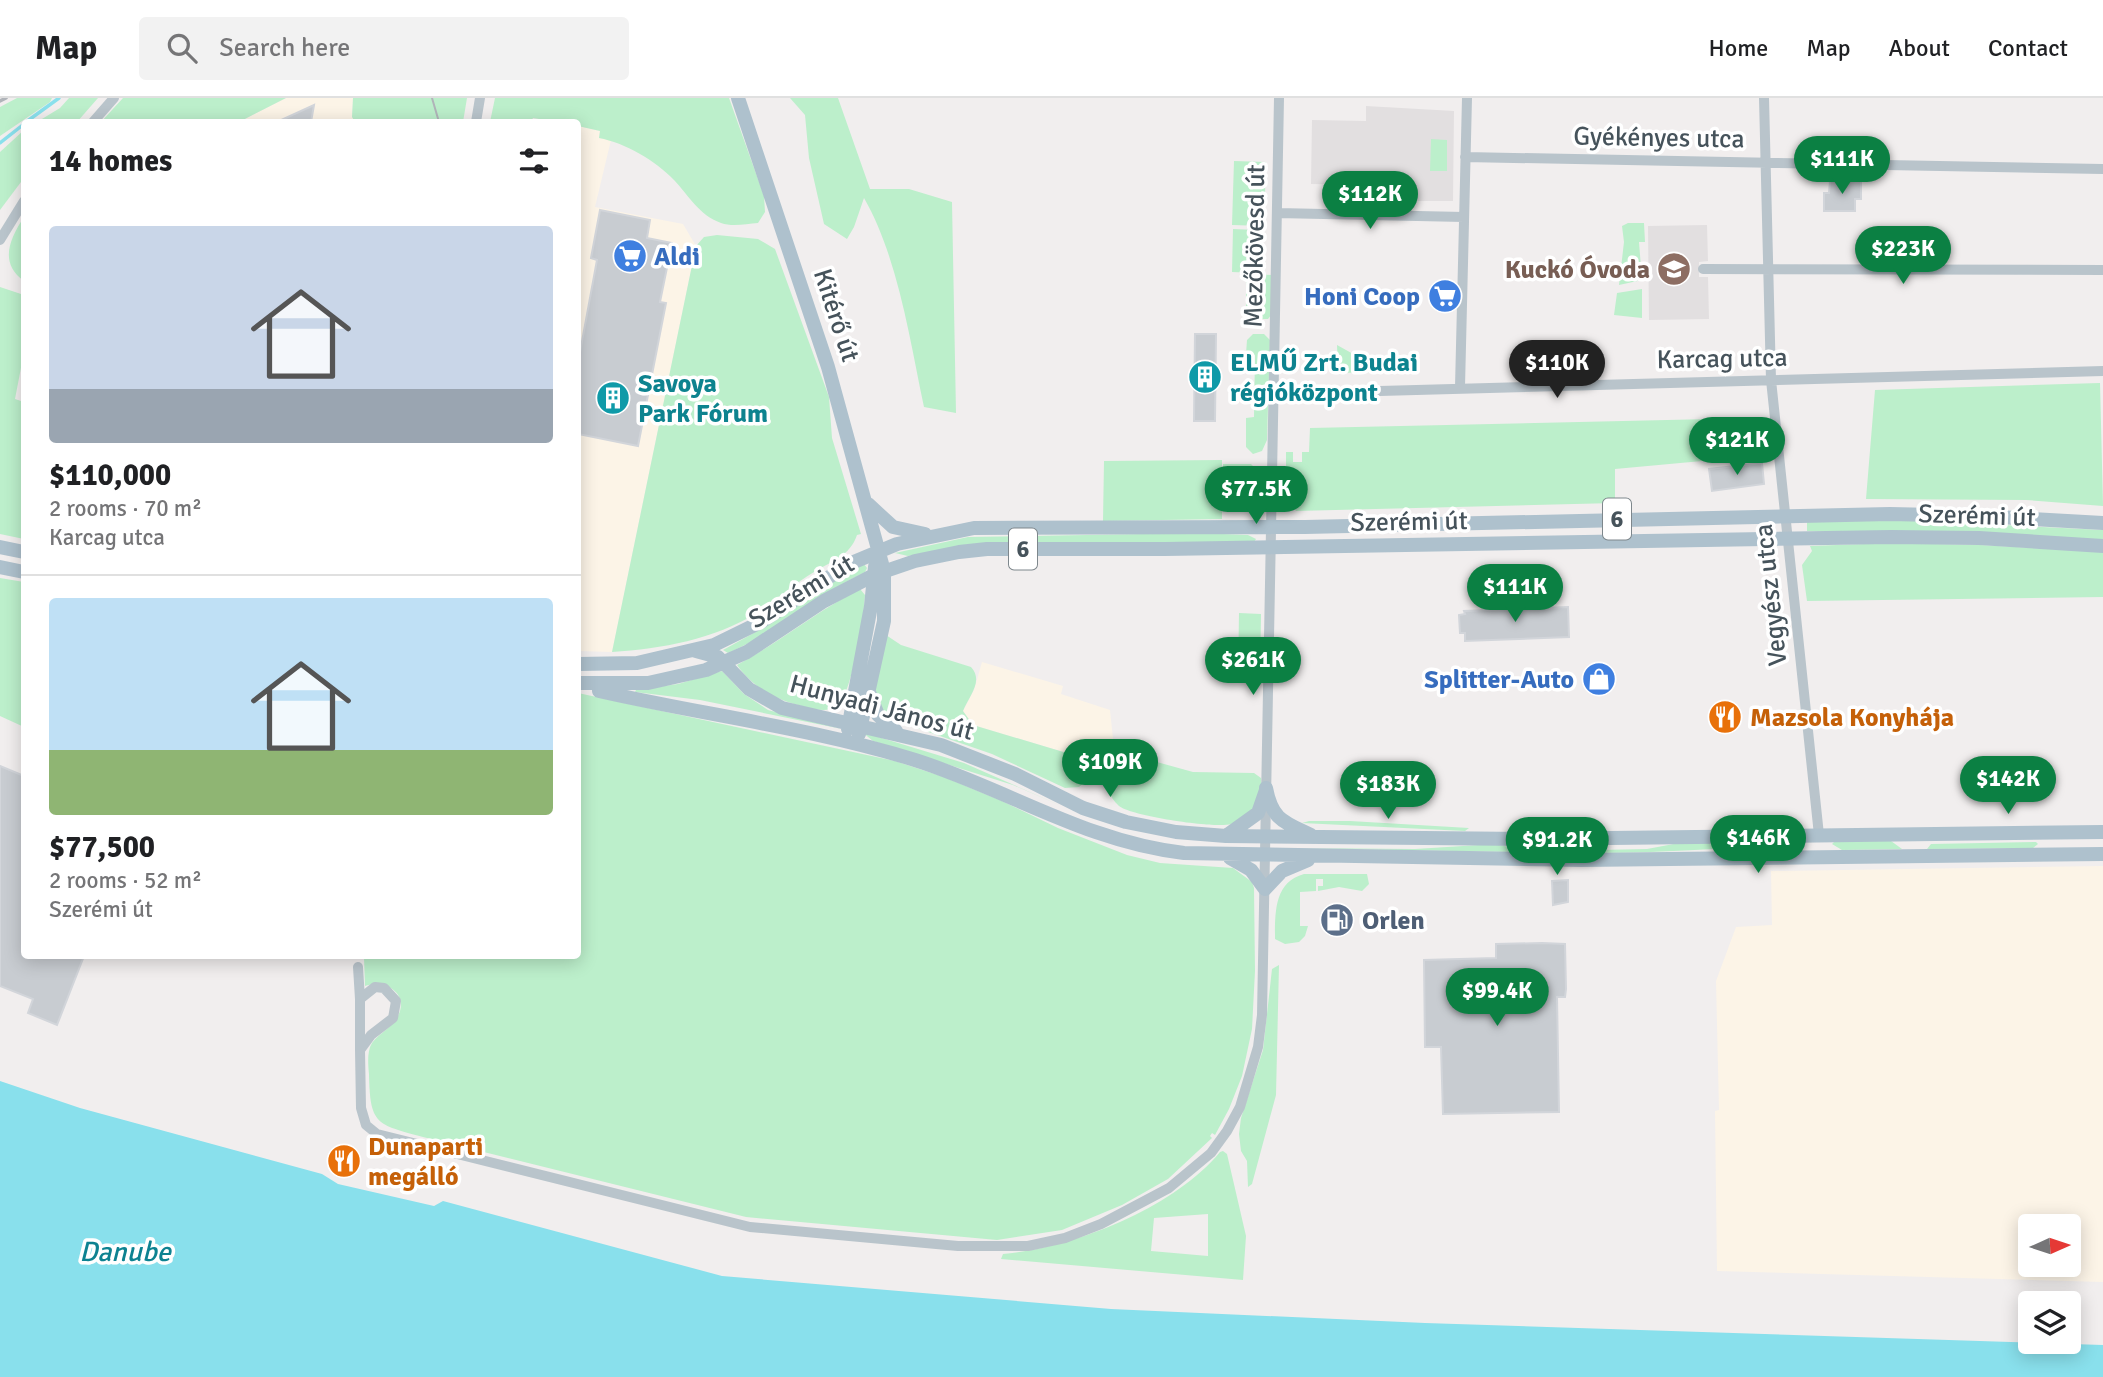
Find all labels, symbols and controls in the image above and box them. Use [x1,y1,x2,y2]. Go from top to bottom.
search box [139,17,629,80]
text: Map [35,28,97,69]
icon: search [163,29,201,67]
text: Search here [219,32,350,64]
text: Home [1708,33,1768,63]
text: Map [1806,33,1851,63]
text: About [1889,33,1950,63]
text: Contact [1988,33,2068,63]
street label: Gyékényes utca [1573,121,1745,155]
pin: $111K [1793,136,1891,196]
icon: filters [515,142,553,180]
text: 14 homes [49,143,172,180]
text: $111K [1810,144,1874,173]
street label: Mezőkövesd út [1238,164,1272,328]
pin: $112K [1321,172,1419,231]
text: $112K [1338,179,1402,208]
pin: $223K [1854,226,1952,286]
text: $223K [1871,234,1935,263]
supermarket icon: Aldi [611,237,649,275]
place label: Aldi [654,241,700,273]
school or university icon: Kuckó Óvoda [1655,250,1693,288]
place label: Kuckó Óvoda [1505,254,1650,286]
street label: Kitérő út [806,265,866,366]
icon: home [238,271,364,397]
supermarket icon: Honi Coop [1426,277,1464,315]
place label: Honi Coop [1304,281,1420,313]
pin: $110K [1508,341,1606,400]
street label: Karcag utca [1656,342,1788,376]
place label: ELMŰ Zrt. Budai régióközpont [1230,347,1418,409]
text: $110K [1525,348,1589,377]
building icon: ELMŰ Zrt. Budai régióközpont [1186,358,1224,396]
place label: Savoya Park Fórum [638,368,768,430]
building icon: Savoya Park Fórum [594,379,632,417]
pin: $121K [1688,418,1786,477]
text: $121K [1705,425,1769,454]
text: $110,000 [49,457,171,494]
pin: $77.5K [1199,466,1313,526]
text: $77.5K [1221,474,1291,503]
text: 2 rooms · 70 m² [49,494,202,523]
road number: 6 [1603,498,1631,540]
street label: Szerémi út [1918,498,2036,534]
street label: Szerémi út [1350,505,1468,539]
street label: Vegyész utca [1748,522,1794,667]
text: Karcag utca [49,523,165,552]
road number: 6 [1009,528,1037,570]
street label: Szerémi út [743,548,860,636]
pin: $111K [1466,564,1564,624]
text: $111K [1483,572,1547,601]
pin: $261K [1204,638,1302,697]
icon: home [238,643,364,769]
text: $261K [1221,645,1285,674]
shop icon: Splitter-Auto [1580,660,1618,698]
place label: Splitter-Auto [1424,664,1574,696]
street label: Hunyadi János út [786,668,977,748]
restaurant icon: Mazsola Konyhája [1706,698,1744,736]
place label: Mazsola Konyhája [1750,702,1954,734]
pin: $109K [1061,740,1159,799]
text: $109K [1078,747,1142,776]
pin: $142K [1959,756,2057,816]
pin: $183K [1339,762,1437,821]
text: $142K [1976,764,2040,793]
text: $183K [1356,769,1420,798]
pin: $146K [1709,816,1807,875]
pin: $91.2K [1500,818,1614,877]
text: $146K [1726,823,1790,852]
text: $91.2K [1522,825,1592,854]
text: $77,500 [49,829,155,866]
text: 2 rooms · 52 m² [49,866,202,895]
text: Szerémi út [49,895,153,924]
fuel station icon: Orlen [1318,901,1356,939]
place label: Orlen [1362,905,1425,937]
pin: $99.4K [1440,968,1554,1028]
text: $99.4K [1462,976,1532,1005]
place label: Dunaparti megálló [368,1131,483,1193]
restaurant icon: Dunaparti megálló [325,1142,363,1180]
north arrow [2018,1214,2081,1278]
map controls [2018,1214,2081,1354]
water label: Danube [79,1235,173,1269]
button: layers [2018,1291,2081,1354]

